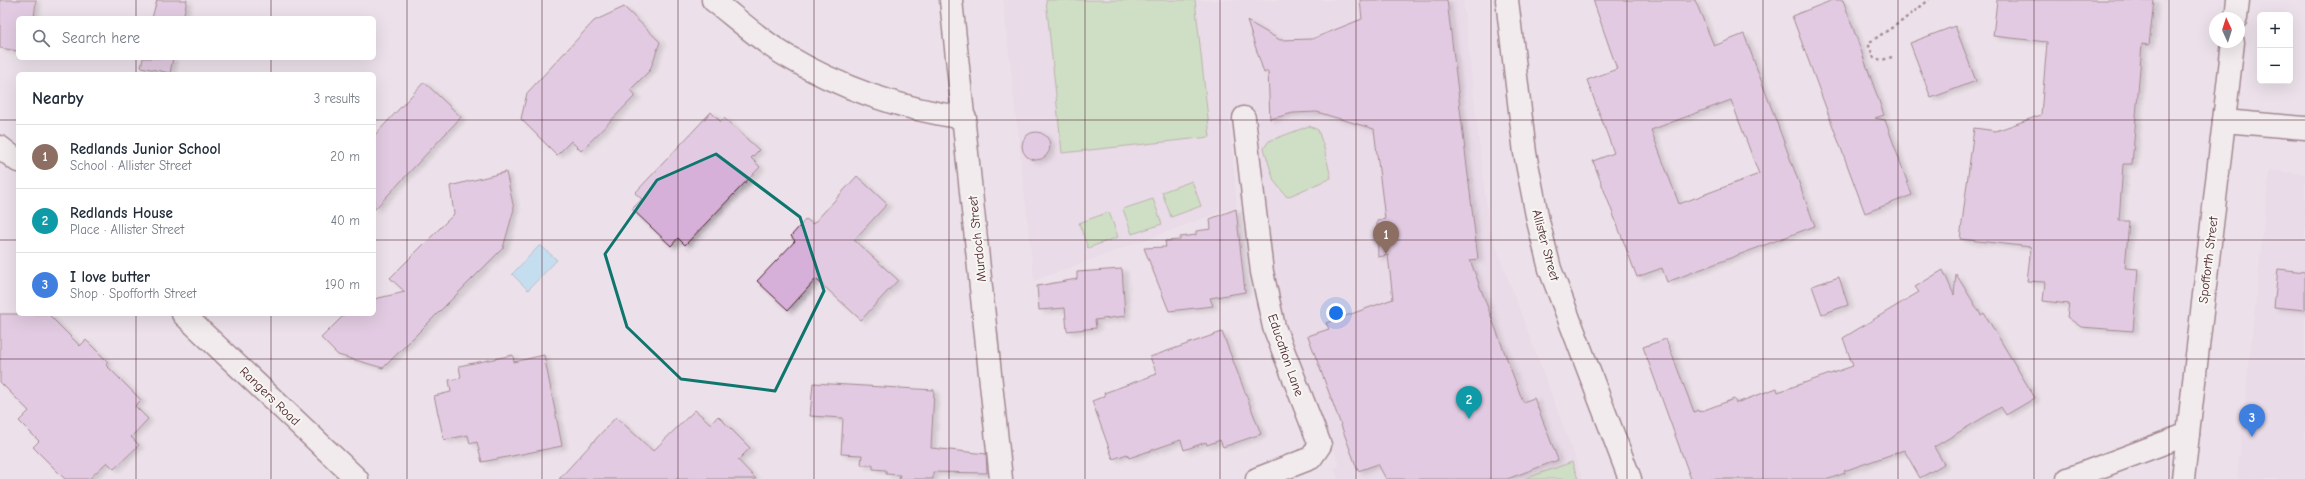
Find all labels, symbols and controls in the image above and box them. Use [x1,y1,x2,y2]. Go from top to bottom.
north arrow [2209,12,2245,48]
map controls [2257,12,2293,84]
button: + [2257,12,2293,48]
search box [16,16,376,60]
icon: search [30,27,52,49]
text: Search here [62,29,140,47]
button: − [2257,48,2293,84]
text: Nearby [32,89,83,108]
text: 3 results [314,91,360,106]
text: Redlands Junior School [70,140,221,158]
text: 1 [42,149,48,164]
text: 20 m [330,149,360,164]
text: School · Allister Street [70,158,192,173]
street label: Murdoch Street [965,194,989,283]
text: Redlands House [70,204,173,222]
street label: Allister Street [1529,208,1563,284]
text: 2 [42,213,48,228]
text: 40 m [331,213,360,228]
street label: Spofforth Street [2195,214,2221,304]
pin: 1 [1373,221,1399,254]
text: Place · Allister Street [70,222,184,237]
text: I love butter [70,268,150,286]
text: 3 [42,277,48,292]
text: 190 m [325,277,360,292]
text: Shop · Spofforth Street [70,286,196,301]
your location [1326,303,1346,323]
street label: Education Lane [1265,312,1307,399]
street label: Rangers Road [237,364,303,428]
pin: 2 [1456,386,1482,419]
pin: 3 [2239,404,2265,437]

